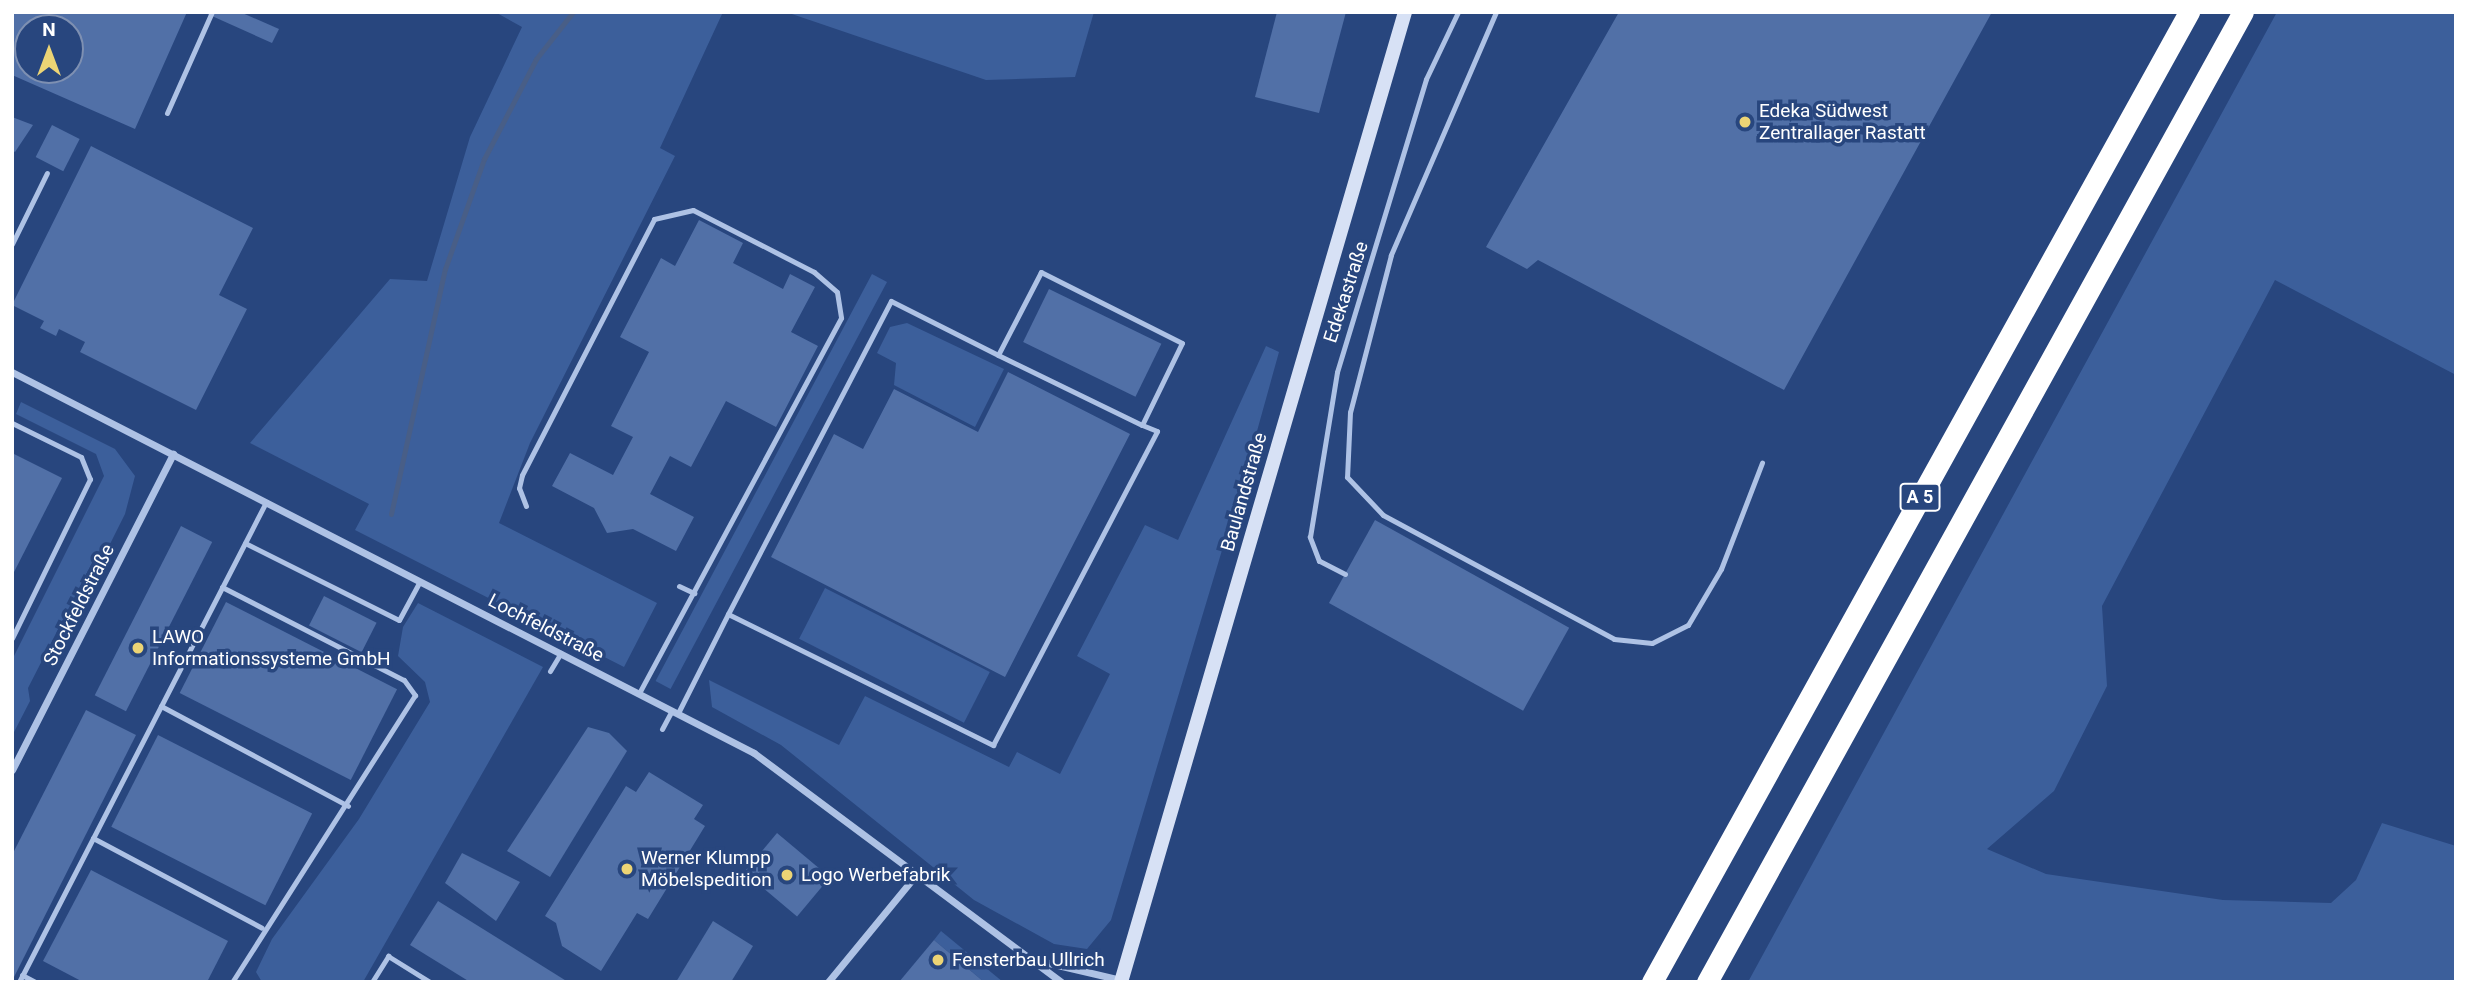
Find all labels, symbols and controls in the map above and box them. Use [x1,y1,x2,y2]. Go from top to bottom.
north arrow [14,14,84,84]
text: N [42,18,56,41]
place label: Edeka Südwest Zentrallager Rastatt [1759,100,1926,144]
marker: Edeka Südwest Zentrallager Rastatt [1737,114,1753,130]
street label: Edekastraße [1319,238,1373,346]
street label: Baulandstraße [1216,430,1272,554]
road number: A 5 [1899,482,1941,512]
street label: Stockfeldstraße [39,540,119,670]
street label: Lochfeldstraße [484,589,608,667]
place label: LAWO Informationssysteme GmbH [152,626,391,670]
marker: LAWO Informationssysteme GmbH [130,640,146,656]
place label: Werner Klumpp Möbelspedition [641,847,772,891]
marker: Werner Klumpp Möbelspedition [619,861,635,877]
place label: Logo Werbefabrik [801,864,950,886]
marker: Logo Werbefabrik [779,867,795,883]
place label: Fensterbau Ullrich [952,949,1105,971]
marker: Fensterbau Ullrich [930,952,946,968]

